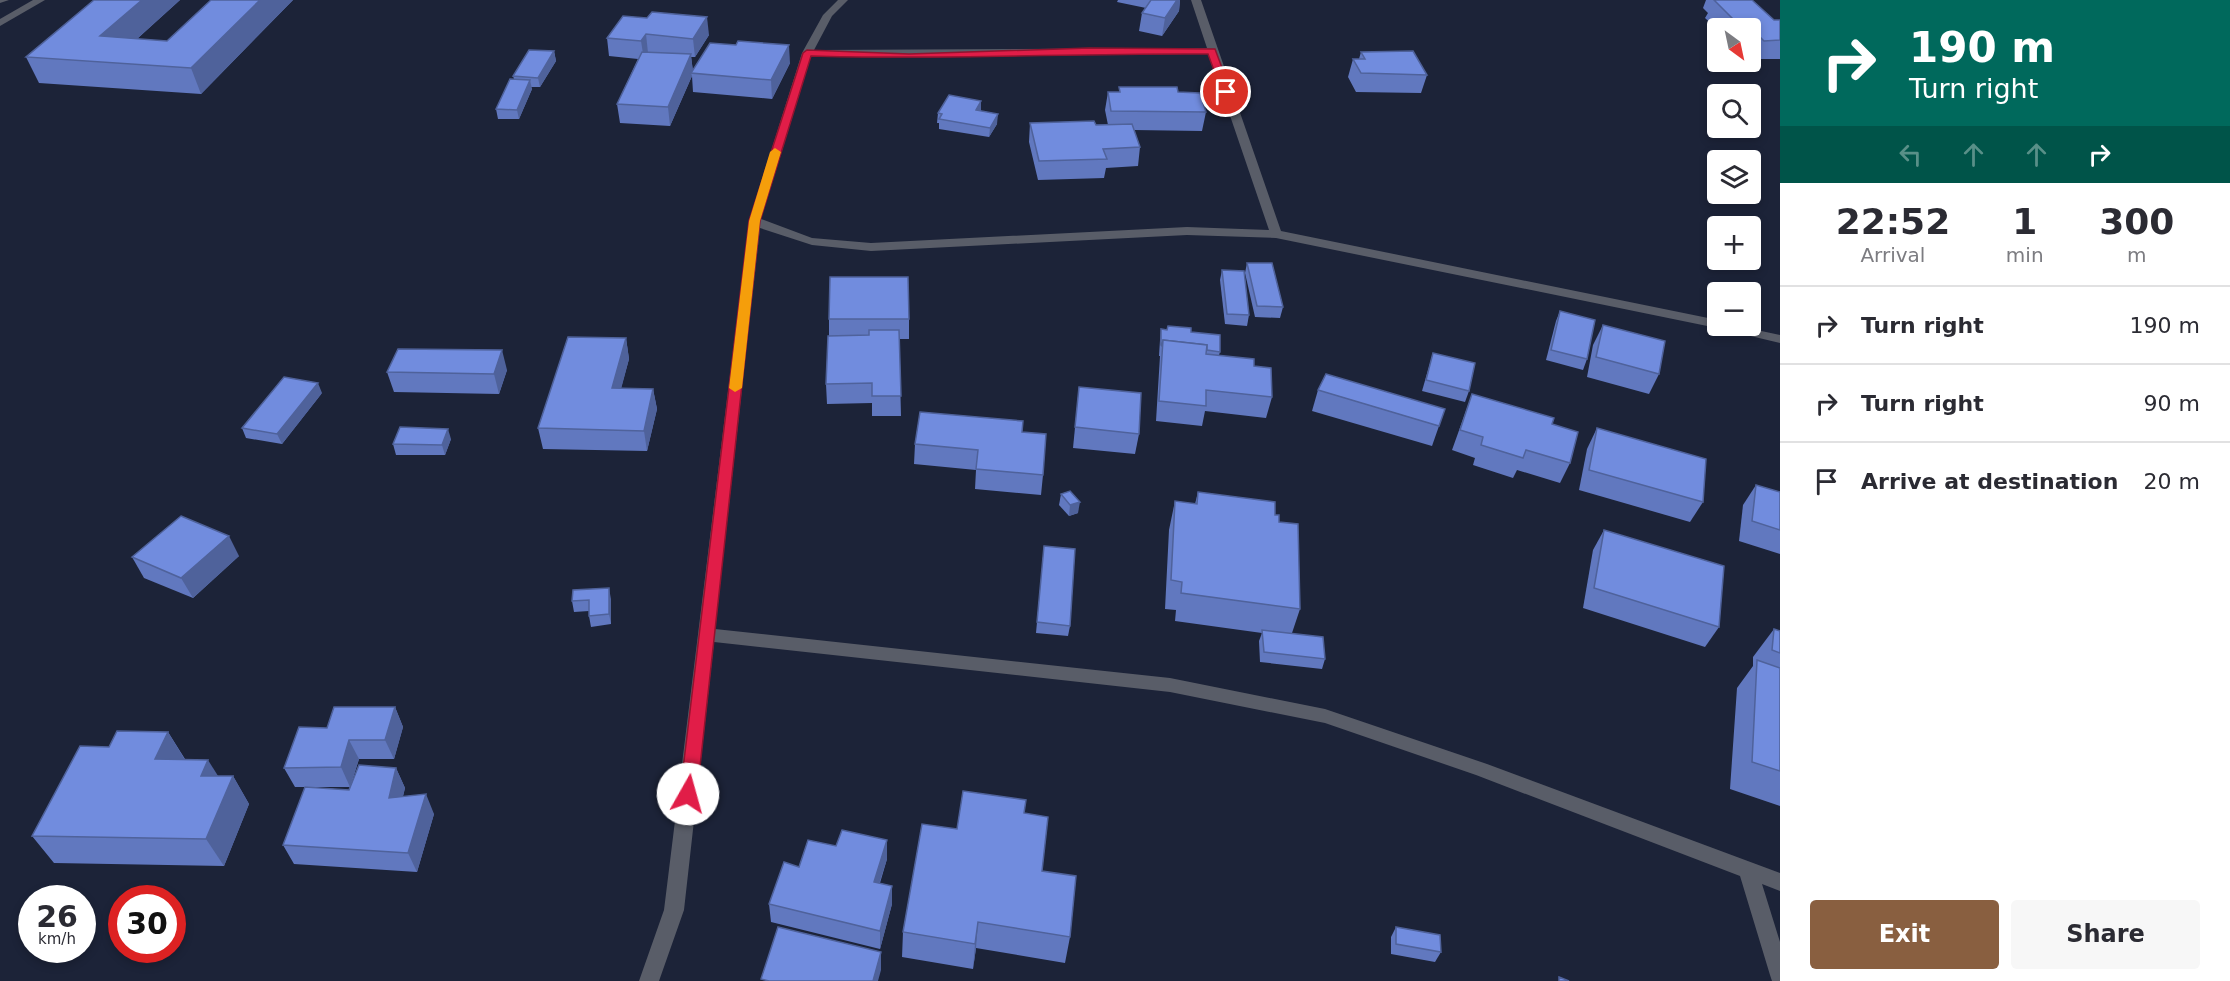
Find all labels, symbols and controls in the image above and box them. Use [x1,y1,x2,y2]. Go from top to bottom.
north arrow [1707,18,1761,72]
map controls [1707,18,1761,336]
text: 190 m [1909,23,2055,72]
icon: right [1810,24,1888,102]
pin [1200,66,1251,117]
text: Turn right [1909,73,2038,104]
icon: arrive [1209,75,1242,108]
button: search [1707,84,1761,138]
icon: left [1894,138,1927,171]
icon: ahead [1957,138,1990,171]
icon: ahead [2020,138,2053,171]
icon: right [2083,138,2116,171]
button: layers [1707,150,1761,204]
text: 22:52 [1836,201,1950,242]
text: 1 [2012,201,2037,242]
text: 300 [2099,201,2174,242]
button: + [1707,216,1761,270]
text: Arrival [1860,243,1925,267]
text: min [2006,243,2044,267]
text: m [2127,243,2147,267]
button: − [1707,282,1761,336]
icon: right [1810,309,1843,342]
text: Turn right [1861,313,1984,338]
text: 190 m [2130,313,2200,338]
icon: right [1810,387,1843,420]
text: Turn right [1861,391,1984,416]
text: 90 m [2144,391,2200,416]
icon: arrive [1810,465,1843,498]
text: Arrive at destination [1861,469,2118,494]
text: 20 m [2144,469,2200,494]
position arrow [656,762,720,826]
speed limit sign: 30 [108,885,186,963]
text: 26 [36,899,78,934]
button: Exit [1810,900,1999,969]
button: Share [2011,900,2200,969]
text: km/h [38,930,76,948]

